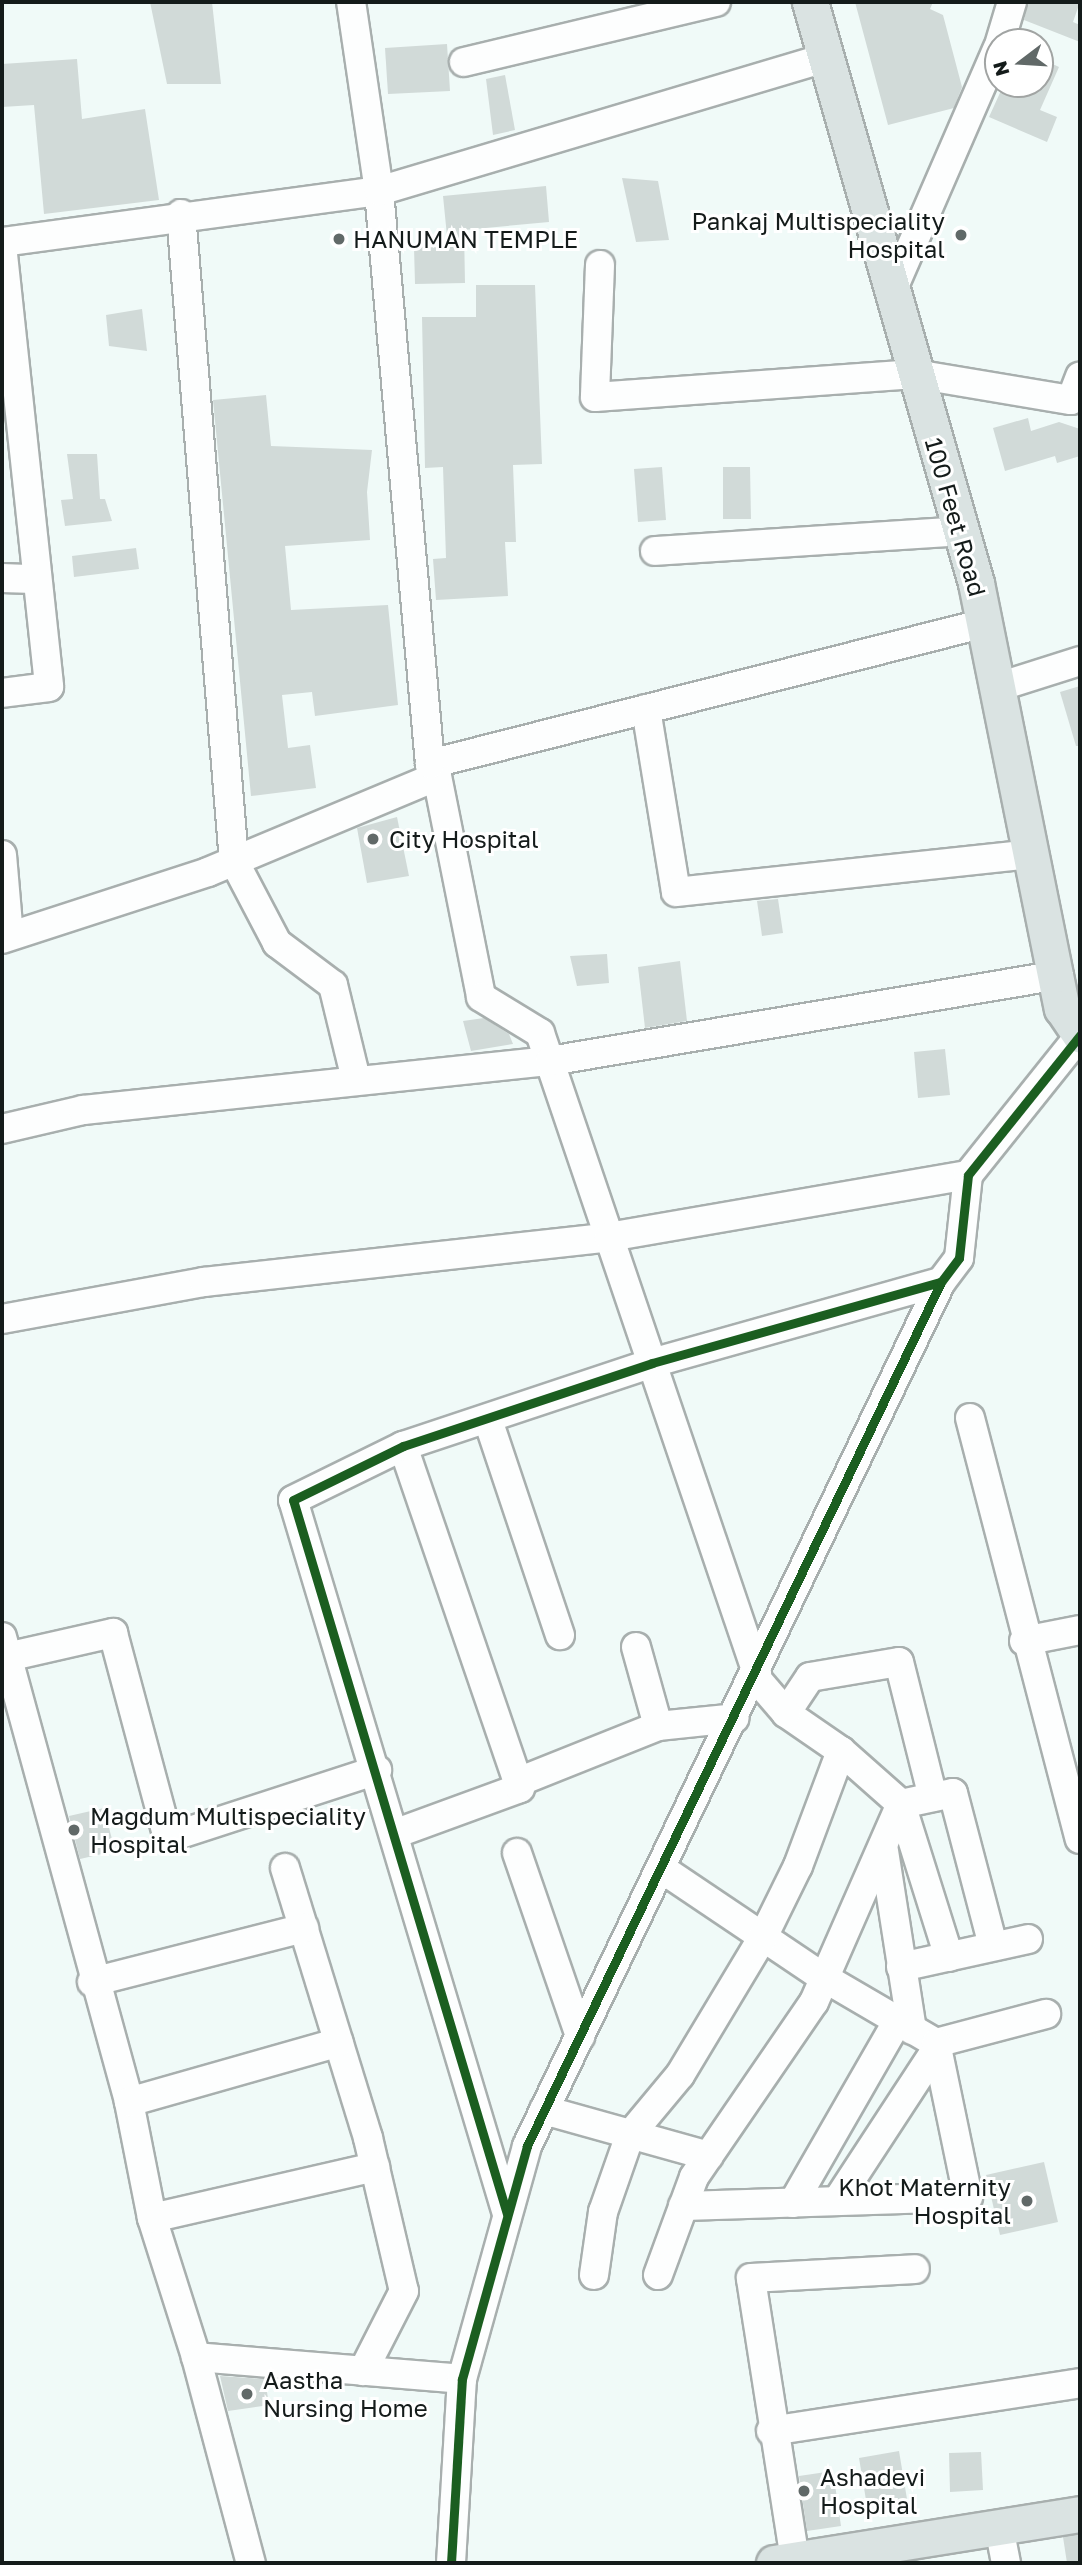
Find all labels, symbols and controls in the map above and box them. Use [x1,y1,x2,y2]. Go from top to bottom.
north arrow [984,28,1054,98]
text: N [987,58,1013,79]
place label: Pankaj Multispeciality Hospital [691,207,945,263]
place label: HANUMAN TEMPLE [353,225,578,253]
marker: Pankaj Multispeciality Hospital [951,225,971,245]
marker: HANUMAN TEMPLE [331,231,347,247]
street label: 100 Feet Road [920,434,992,600]
place label: City Hospital [389,825,539,853]
marker: City Hospital [363,829,383,849]
place label: Magdum Multispeciality Hospital [90,1802,366,1858]
marker: Magdum Multispeciality Hospital [64,1820,84,1840]
place label: Khot Maternity Hospital [838,2173,1011,2229]
marker: Khot Maternity Hospital [1017,2191,1037,2211]
place label: Aastha Nursing Home [263,2366,428,2422]
marker: Aastha Nursing Home [237,2384,257,2404]
place label: Ashadevi Hospital [820,2463,925,2519]
marker: Ashadevi Hospital [794,2481,814,2501]

